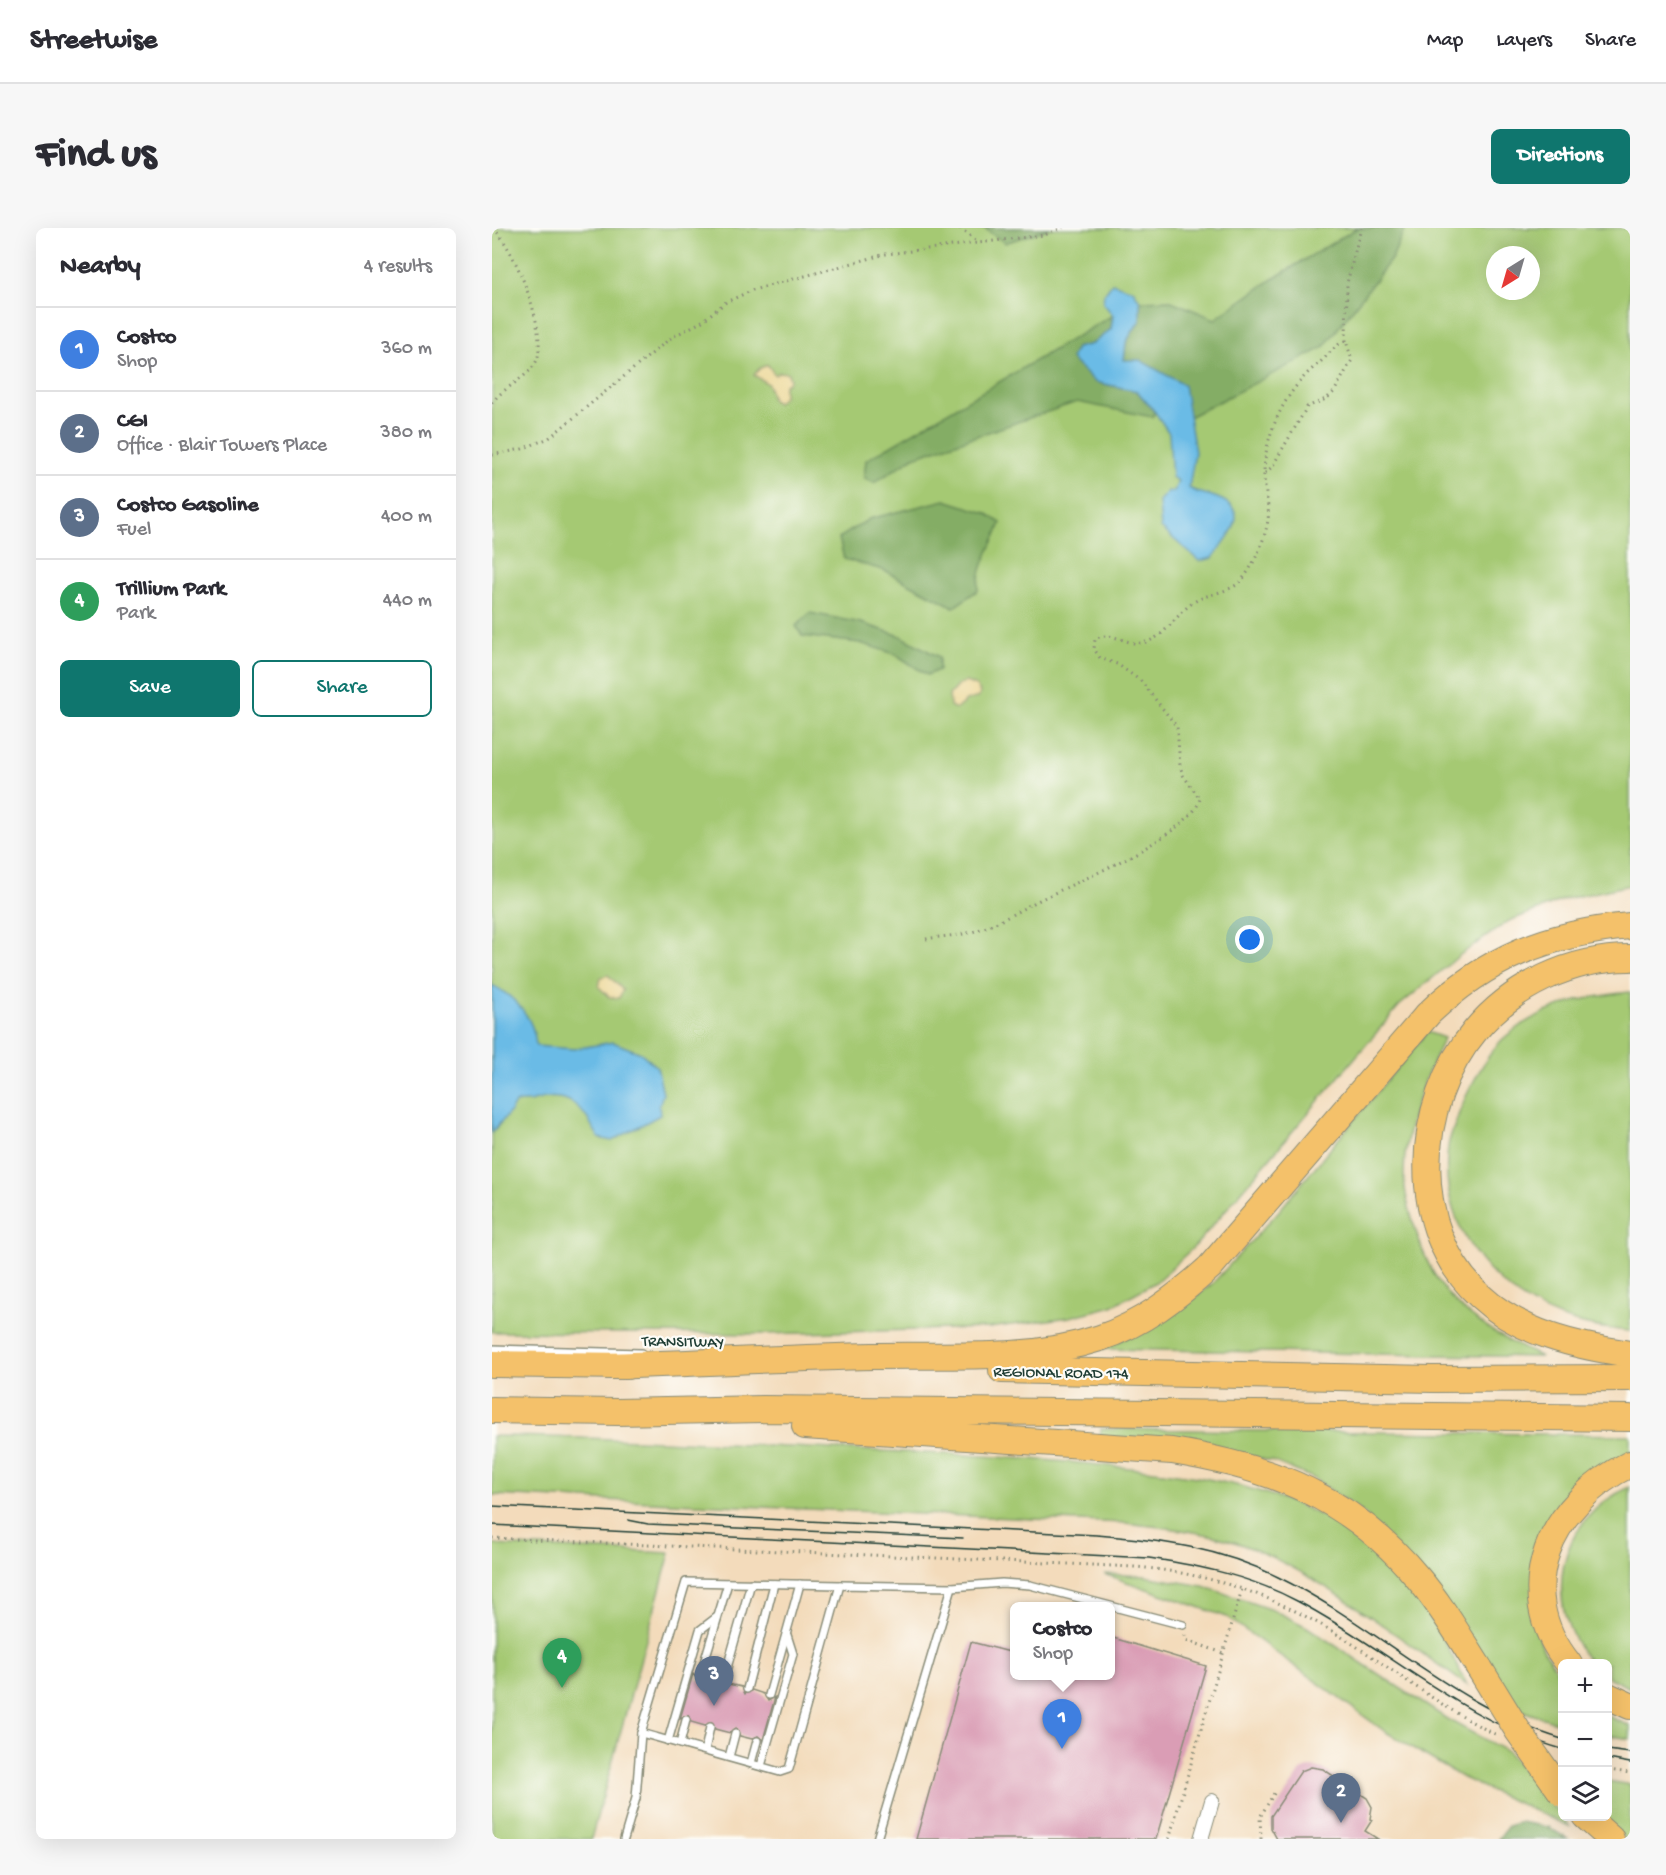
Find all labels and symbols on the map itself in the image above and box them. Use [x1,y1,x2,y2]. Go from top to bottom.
north arrow [1486,246,1540,300]
your location [1235,925,1264,954]
street label: TRANSITWAY [641,1333,724,1354]
street label: REGIONAL ROAD 174 [993,1364,1129,1385]
pin: 4 [542,1638,582,1688]
pin: 3 [694,1656,734,1706]
pin: 1 [1042,1700,1082,1749]
pin: 2 [1322,1774,1360,1823]

